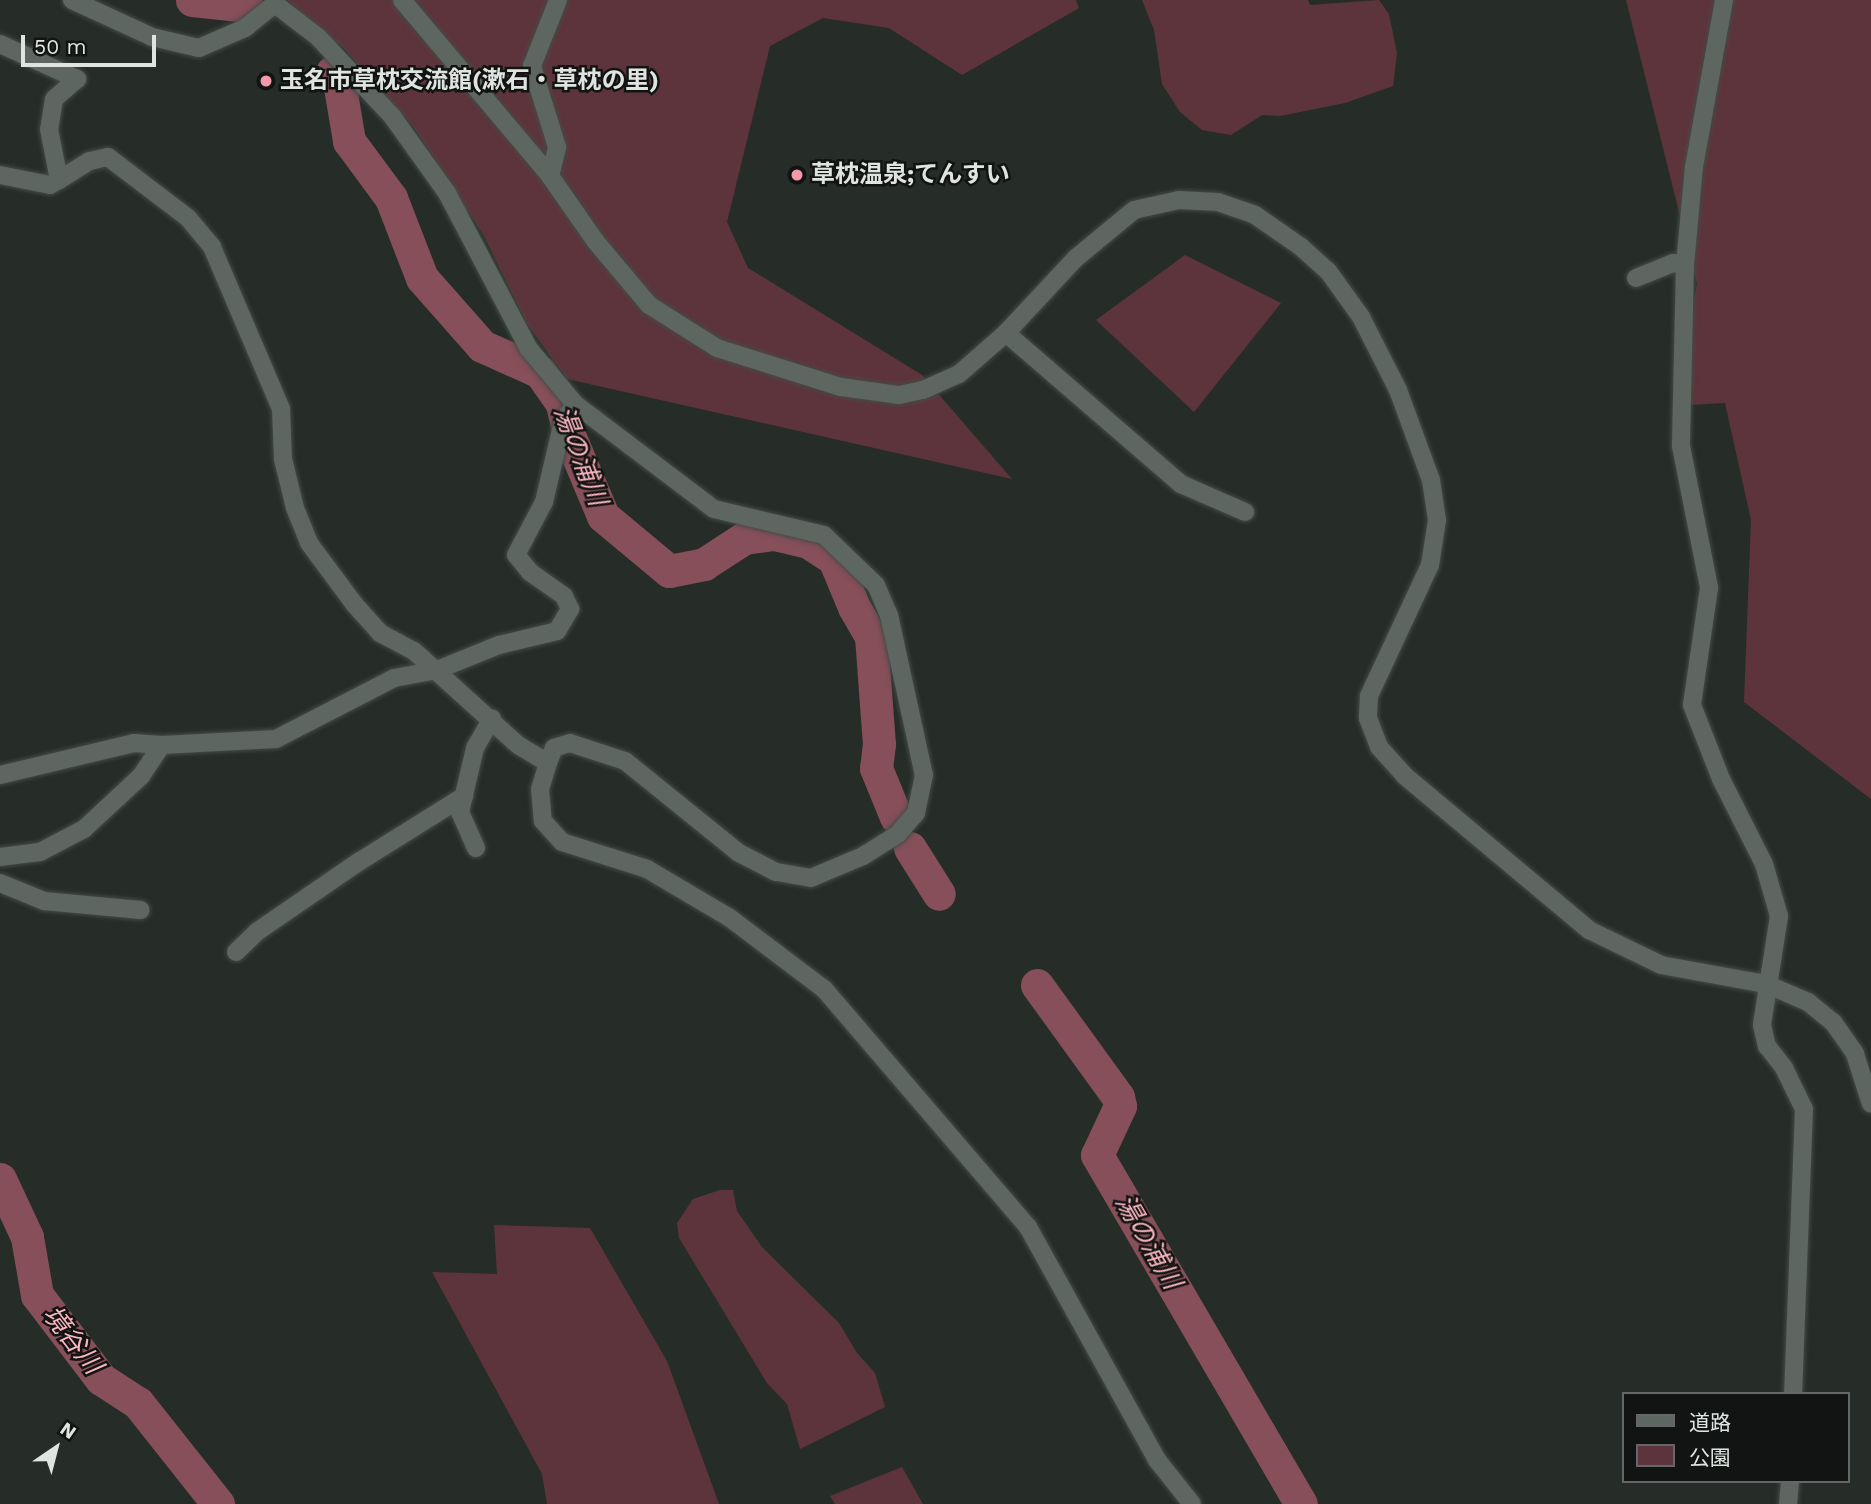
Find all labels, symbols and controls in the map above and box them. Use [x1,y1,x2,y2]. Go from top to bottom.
scale bar [24,21,159,65]
text: 50 m [34,34,86,59]
place label: 玉名市草枕交流館(漱石・草枕の里) [280,67,659,95]
marker: 玉名市草枕交流館(漱石・草枕の里) [258,73,274,89]
place label: 草枕温泉;てんすい [811,161,1010,189]
marker: 草枕温泉;てんすい [789,167,805,183]
water label: 湯の浦川 [547,402,613,510]
water label: 湯の浦川 [1108,1189,1188,1295]
water label: 境谷川 [36,1300,108,1380]
legend [1622,1392,1850,1483]
text: 道路 [1689,1410,1731,1435]
north arrow [21,1413,91,1483]
text: N [56,1417,81,1444]
text: 公園 [1689,1445,1731,1470]

